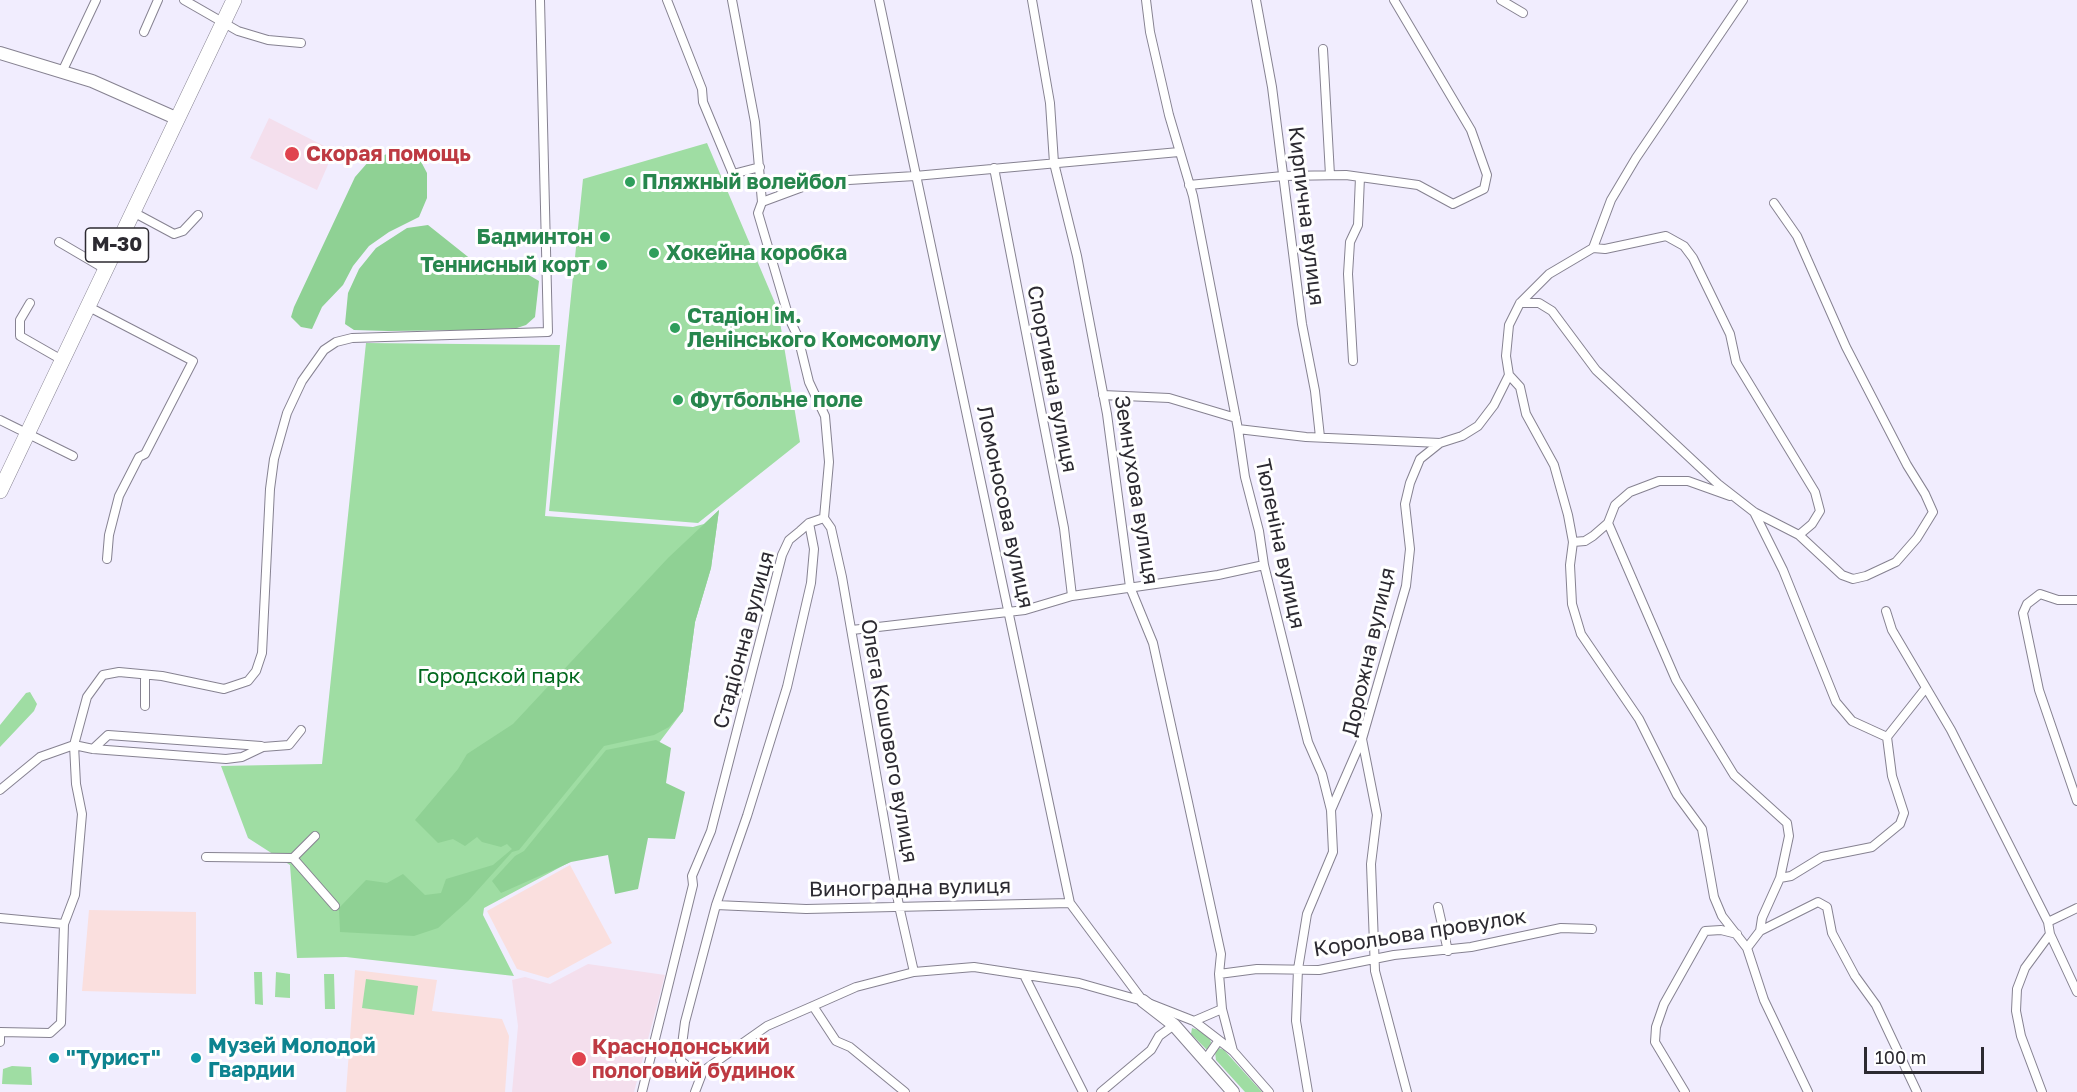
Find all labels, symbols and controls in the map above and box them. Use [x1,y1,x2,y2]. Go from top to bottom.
street label: Кирпична вулиця [1282,125,1330,307]
place label: Скорая помощь [306,141,471,167]
marker: Скорая помощь [283,145,301,163]
place label: Пляжный волейбол [642,169,846,195]
marker: Пляжный волейбол [623,175,637,189]
place label: Бадминтон [477,224,593,250]
road number: М-30 [86,228,148,262]
marker: Бадминтон [598,230,612,244]
place label: Хокейна коробка [666,240,847,266]
marker: Хокейна коробка [647,246,661,260]
place label: Теннисный корт [420,252,590,278]
marker: Теннисный корт [595,258,609,272]
street label: Спортивна вулиця [1021,283,1083,475]
place label: Стадіон ім. Ленінського Комсомолу [687,303,941,353]
marker: Стадіон ім. Ленінського Комсомолу [668,321,682,335]
place label: Футбольне поле [690,387,863,413]
marker: Футбольне поле [671,393,685,407]
street label: Земнухова вулиця [1109,394,1163,586]
street label: Ломоносова вулиця [971,403,1039,611]
street label: Тюленіна вулиця [1250,457,1310,631]
street label: Стадіонна вулиця [708,548,780,732]
street label: Дорожна вулиця [1337,565,1401,739]
street label: Олега Кошового вулиця [855,617,923,865]
park label: Городской парк [417,663,581,689]
street label: Виноградна вулиця [809,874,1011,902]
street label: Корольова провулок [1312,904,1528,962]
place label: Музей Молодой Гвардии [208,1033,376,1083]
place label: Краснодонський пологовий будинок [592,1034,795,1084]
scale bar [1867,1035,1987,1073]
place label: "Турист" [66,1045,161,1071]
text: 100 m [1875,1046,1926,1068]
marker: Краснодонський пологовий будинок [570,1050,588,1068]
marker: "Турист" [47,1051,61,1065]
marker: Музей Молодой Гвардии [189,1051,203,1065]

